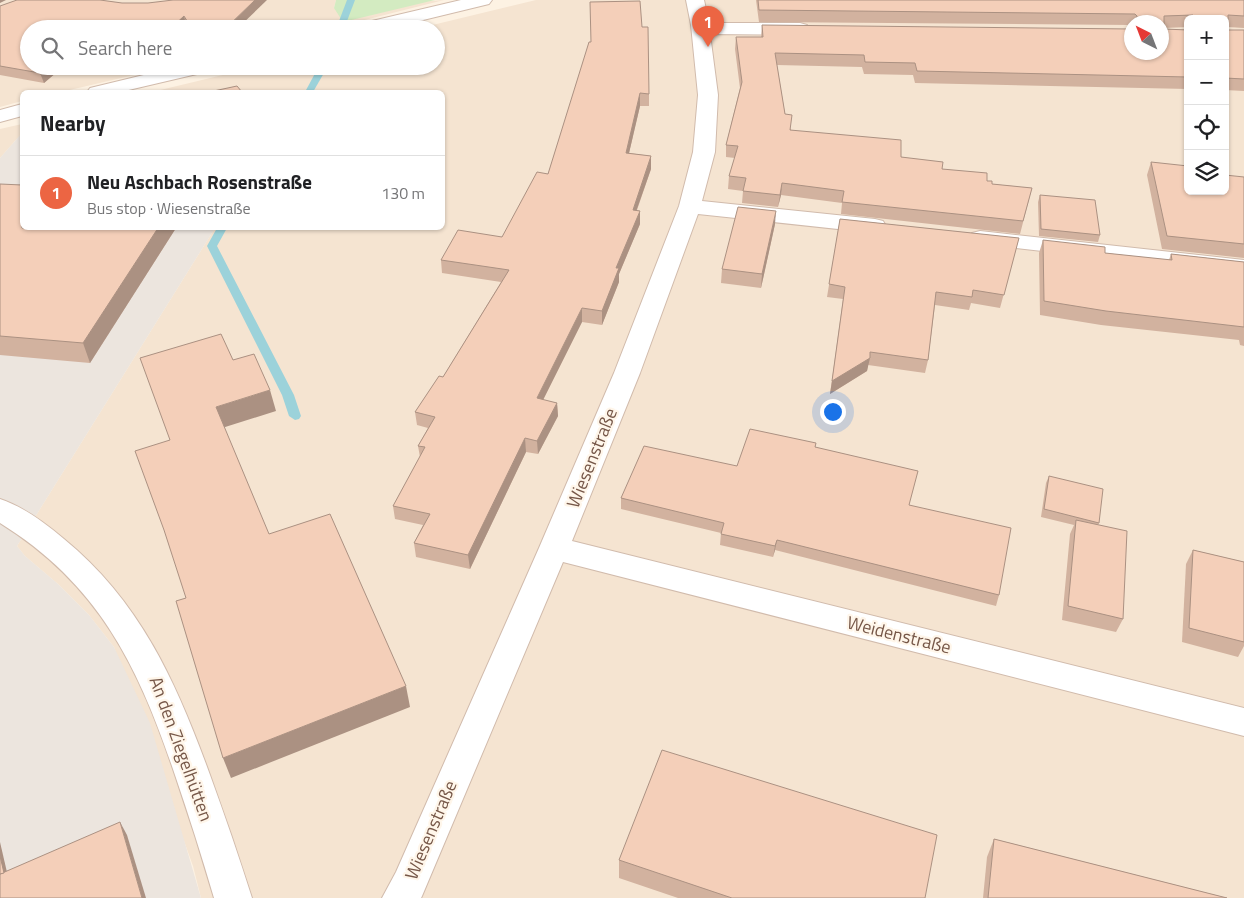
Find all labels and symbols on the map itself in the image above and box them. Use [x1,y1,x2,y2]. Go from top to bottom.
pin: 1 [692,6,724,47]
north arrow [1124,15,1169,60]
your location [820,399,846,425]
street label: Wiesenstraße [559,404,624,512]
street label: Weidenstraße [844,609,954,660]
street label: An den Ziegelhütten [143,673,220,825]
street label: Wiesenstraße [398,776,464,884]

